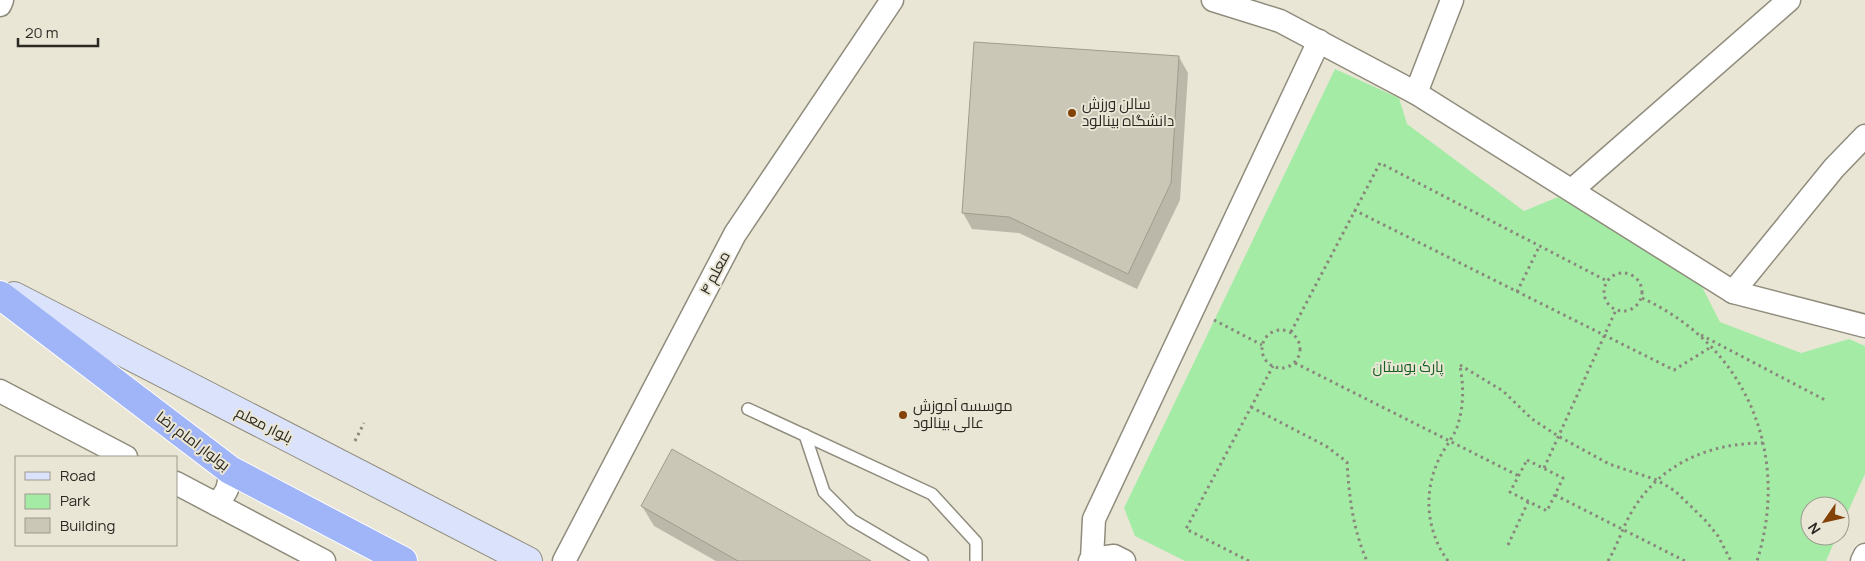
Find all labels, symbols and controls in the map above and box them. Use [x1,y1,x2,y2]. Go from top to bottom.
scale bar [18,15,98,47]
text: 20 m [25,22,58,43]
place label: سالن ورزش دانشگاه بینالود [1082,93,1174,131]
marker: سالن ورزش دانشگاه بینالود [1066,107,1078,119]
street label: معلم ۴ [694,247,735,298]
park label: پارک بوستان [1372,356,1444,377]
place label: موسسه آموزش عالی بینالود [913,395,1013,433]
street label: بلوار معلم [232,401,297,448]
street label: بولوار امام رضا [152,406,235,475]
marker: موسسه آموزش عالی بینالود [897,409,909,421]
legend [15,456,178,546]
text: Road [60,465,96,486]
text: Park [60,490,90,511]
north arrow [1800,496,1850,546]
text: Building [60,515,115,536]
text: N [1803,519,1824,538]

